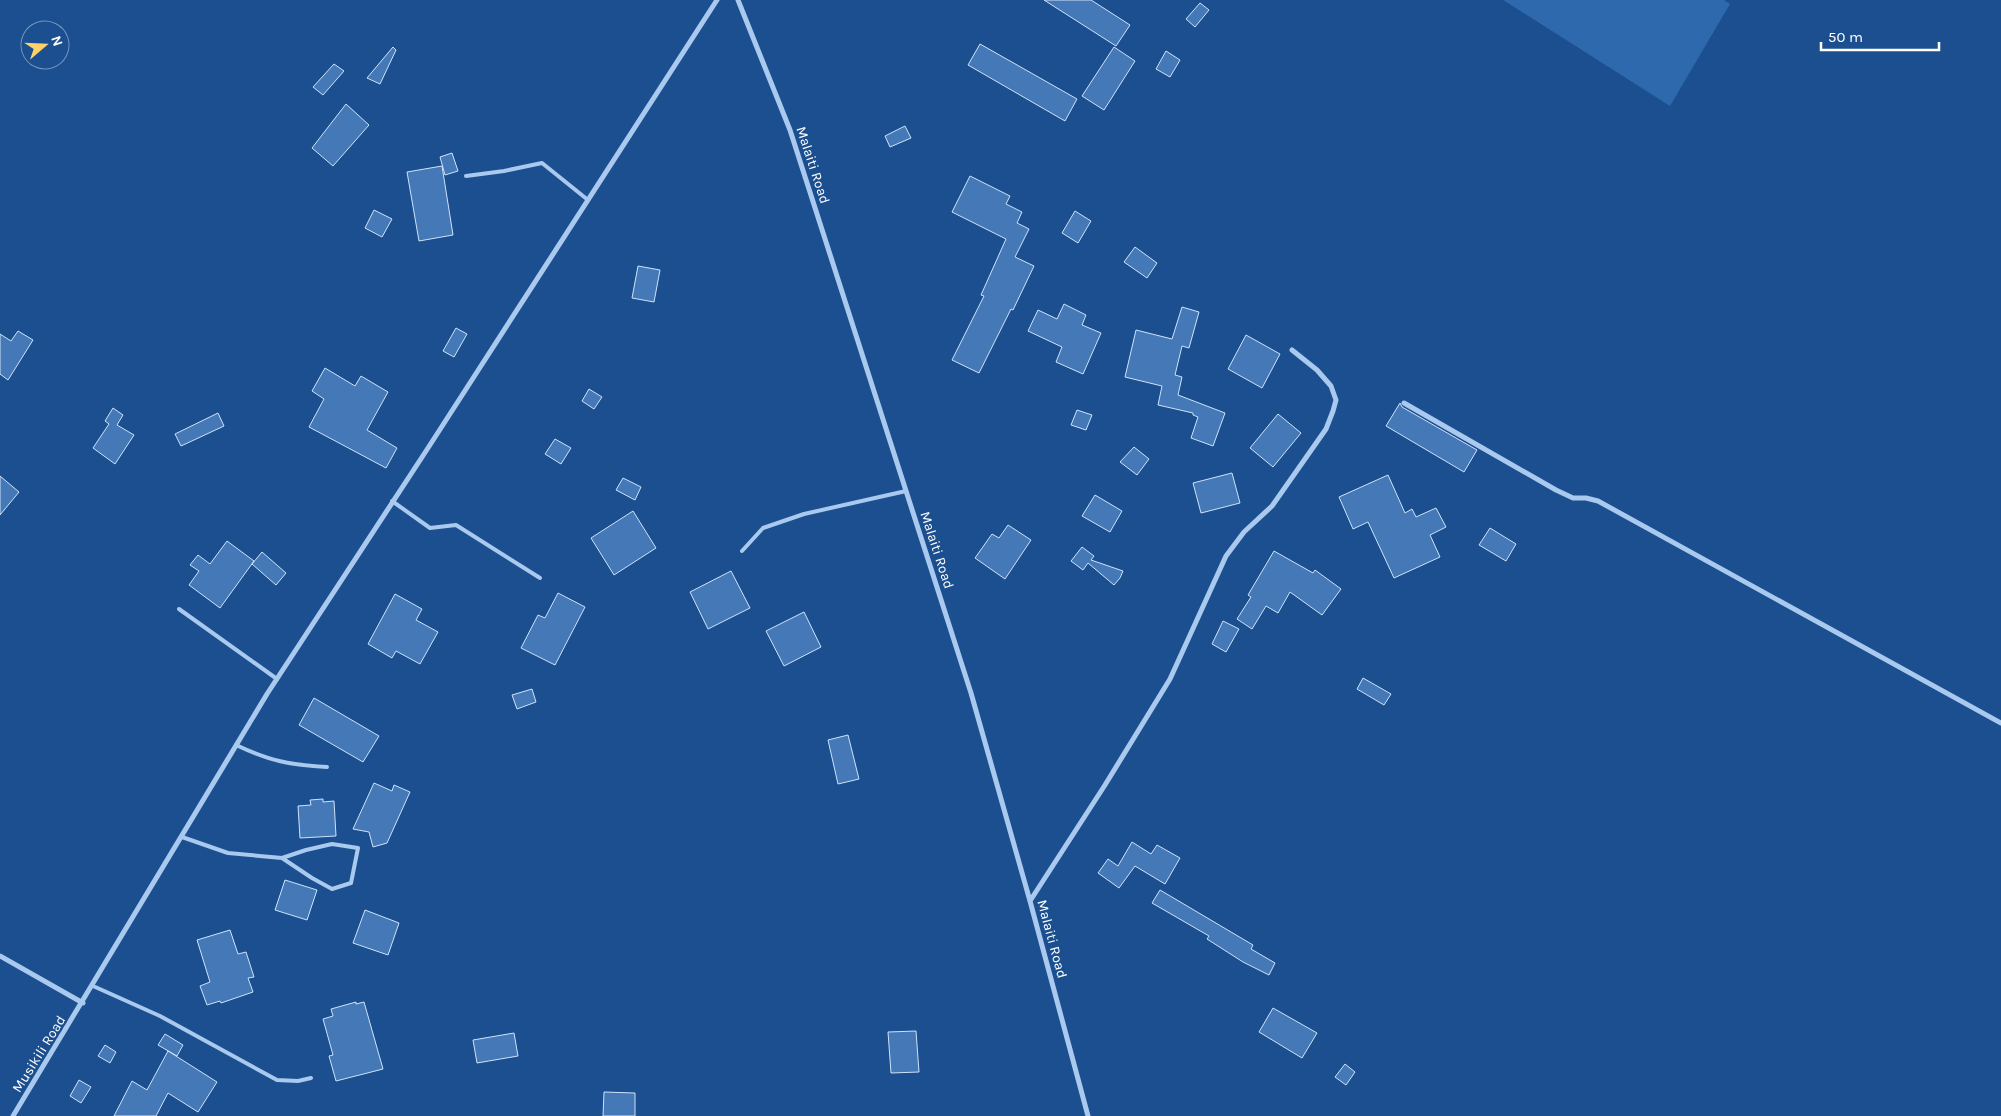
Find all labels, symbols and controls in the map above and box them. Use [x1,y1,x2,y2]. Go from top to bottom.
north arrow [20,20,70,70]
scale bar [1821,20,1938,52]
text: 50 m [1828,28,1863,46]
text: N [47,33,66,48]
street label: Malaiti Road [792,124,834,206]
street label: Malaiti Road [916,509,958,591]
street label: Malaiti Road [1033,898,1071,980]
street label: Musikili Road [9,1012,69,1096]

